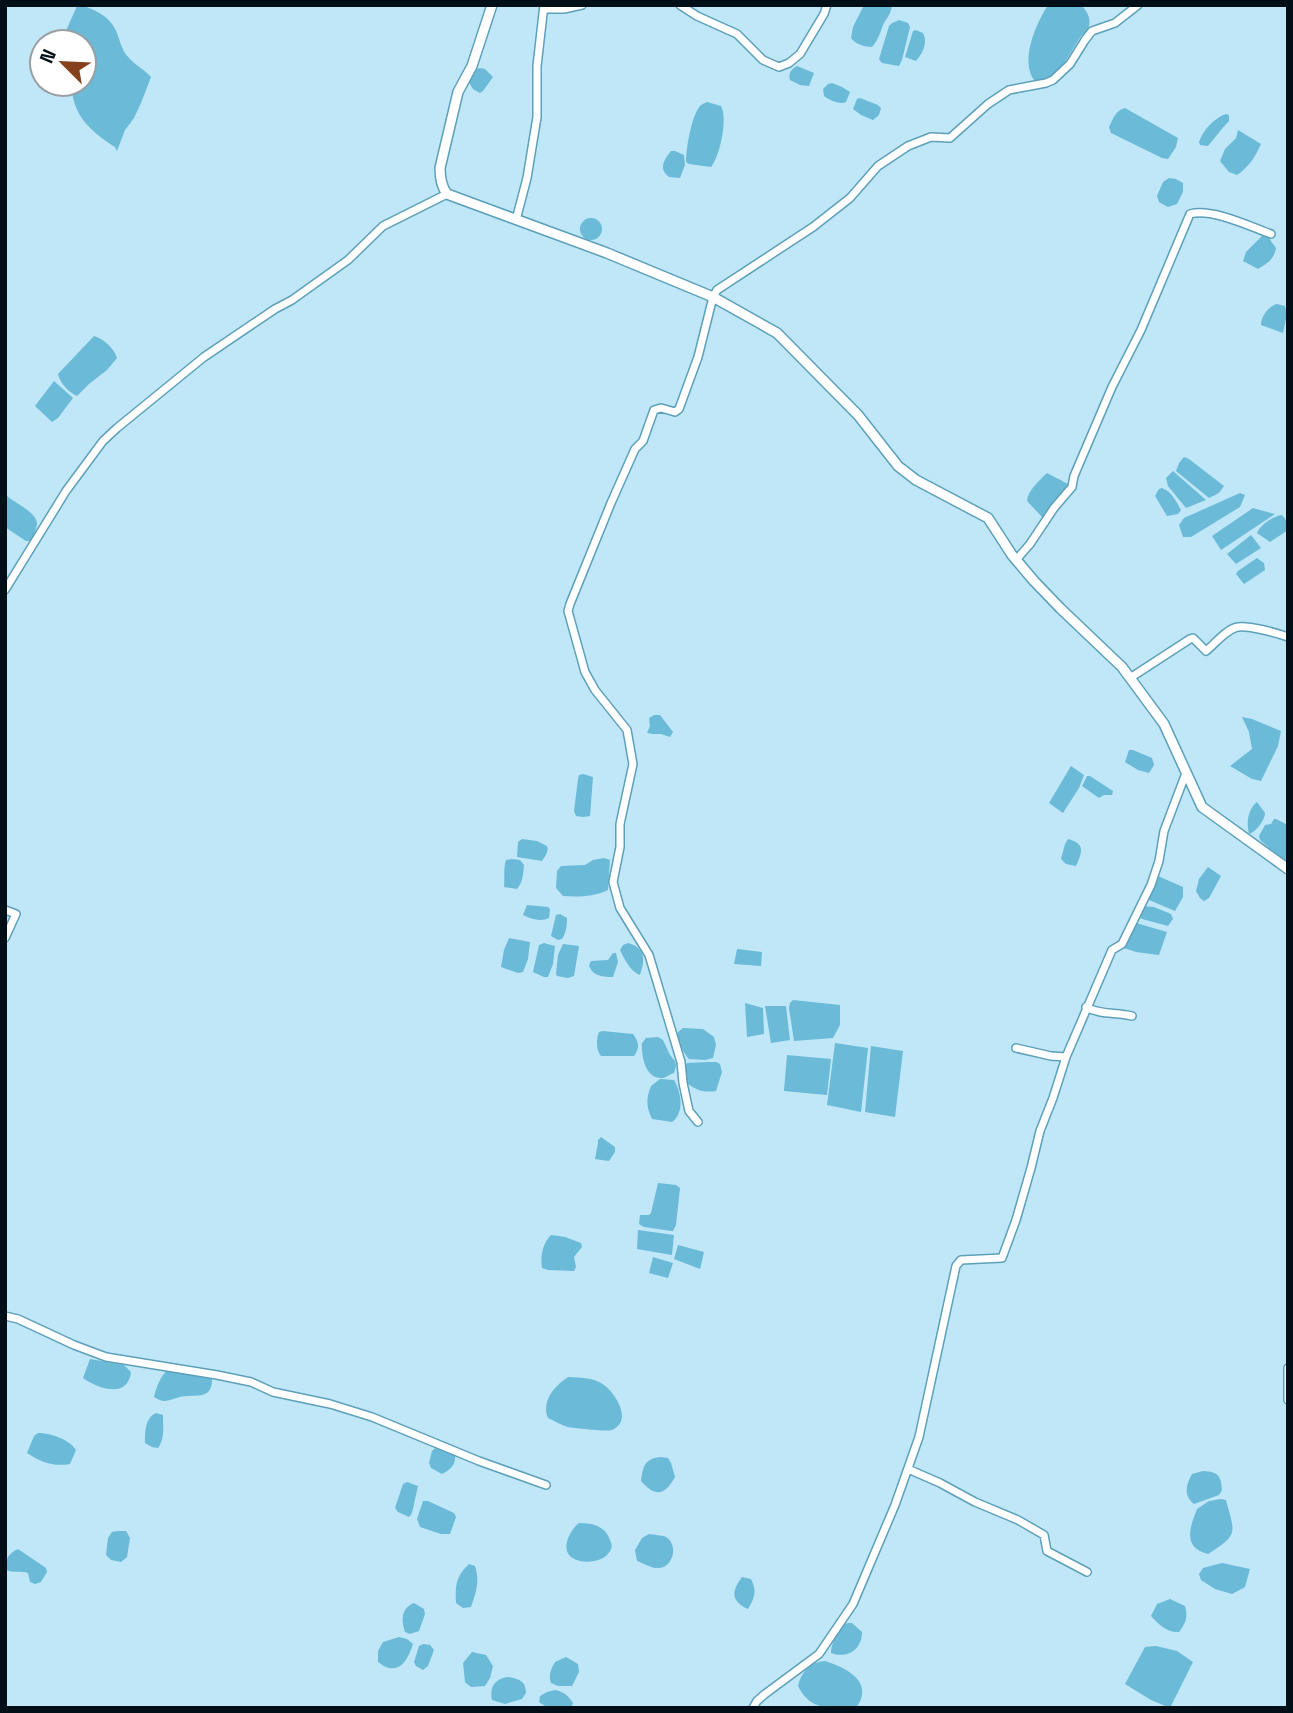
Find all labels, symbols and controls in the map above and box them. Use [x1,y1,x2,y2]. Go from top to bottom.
north arrow [28,28,98,98]
text: N [34,45,62,67]

